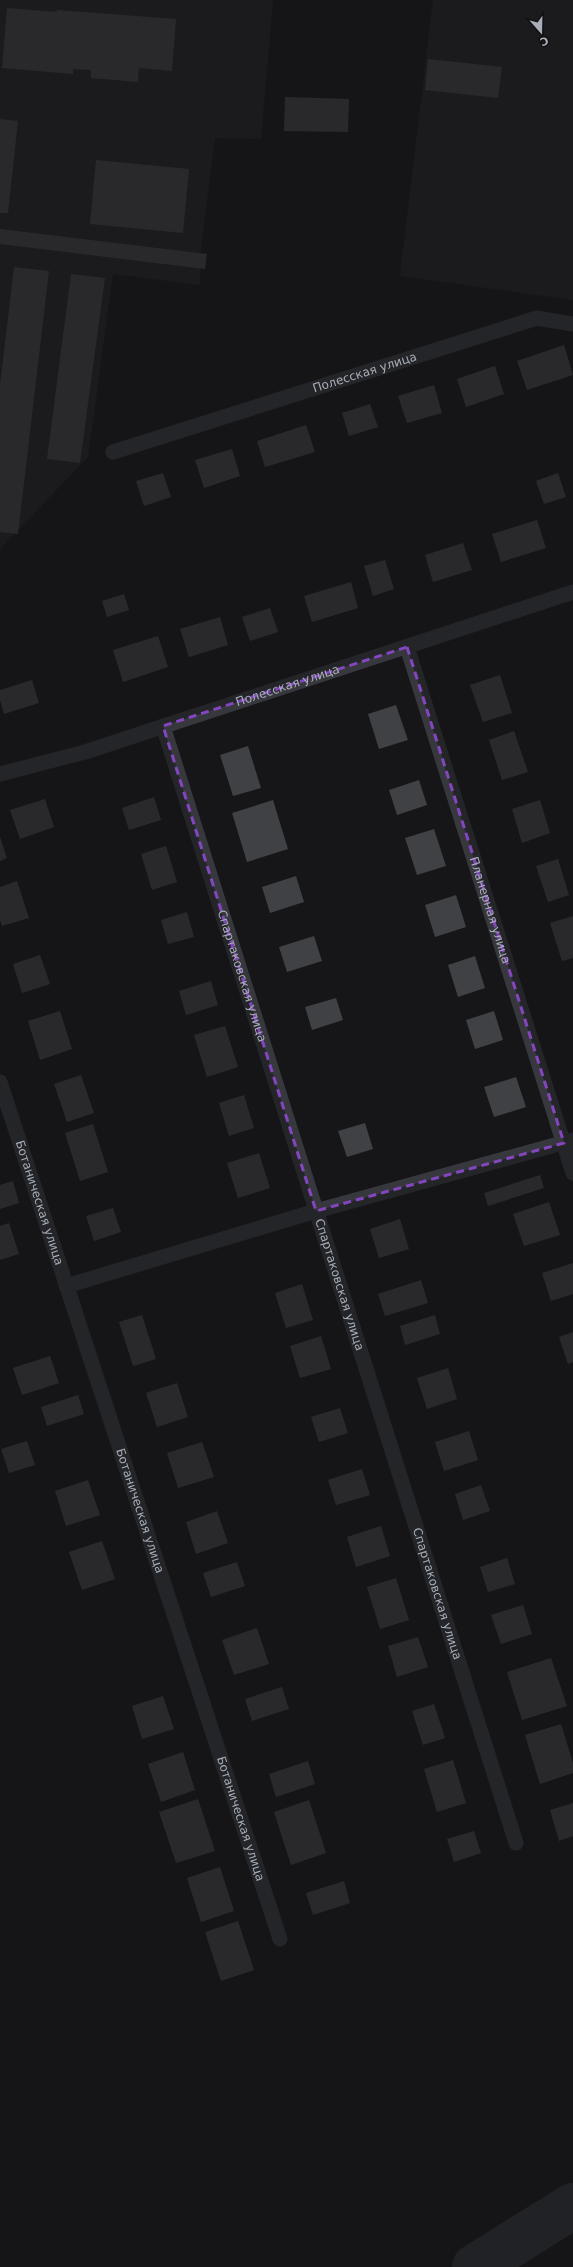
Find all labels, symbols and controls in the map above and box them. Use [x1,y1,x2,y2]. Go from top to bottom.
north arrow [521,12,561,52]
text: С [538,33,550,48]
street label: Полесская улица [311,349,419,395]
street label: Полесская улица [234,662,341,709]
street label: Планерная улица [467,855,513,965]
street label: Спартаковская улица [215,908,269,1044]
street label: Ботаническая улица [13,1139,66,1267]
street label: Спартаковская улица [312,1217,367,1352]
street label: Ботаническая улица [113,1447,167,1575]
street label: Спартаковская улица [410,1526,465,1661]
street label: Ботаническая улица [214,1754,268,1883]

